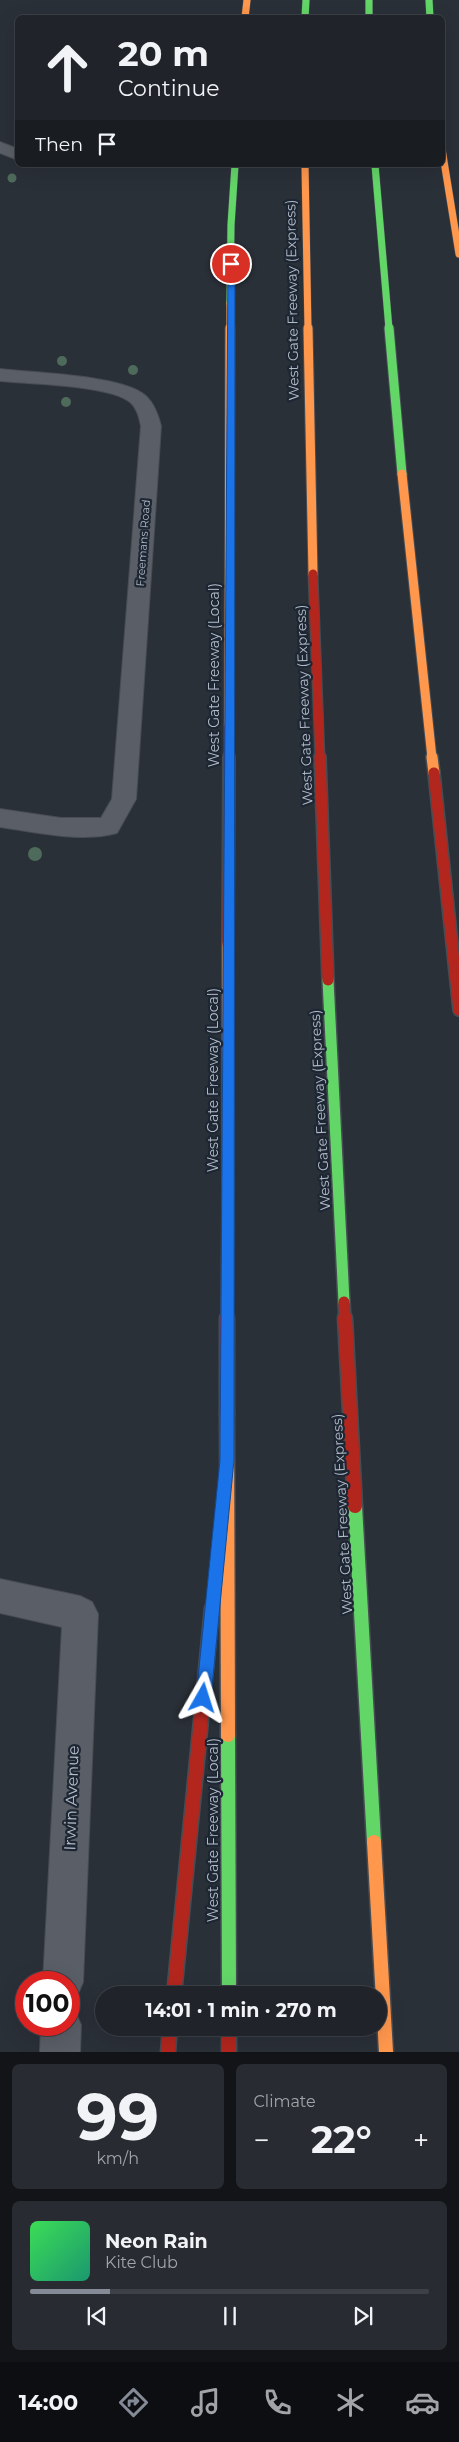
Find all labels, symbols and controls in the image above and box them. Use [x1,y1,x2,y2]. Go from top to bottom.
text: 20 m [118,32,209,75]
icon: ahead [35,35,100,100]
text: Continue [118,75,220,102]
icon: arrive [93,130,121,158]
text: Then [35,133,83,156]
street label: West Gate Freeway (Express) [281,199,303,401]
pin [210,243,252,285]
icon: arrive [217,250,245,278]
street label: Freemans Road [133,499,153,587]
street label: West Gate Freeway (Local) [205,583,223,767]
street label: West Gate Freeway (Express) [291,604,317,806]
street label: West Gate Freeway (Local) [204,988,222,1172]
street label: West Gate Freeway (Express) [306,1009,334,1211]
street label: West Gate Freeway (Express) [328,1413,356,1615]
position arrow [176,1671,228,1723]
street label: West Gate Freeway (Local) [204,1738,222,1922]
street label: Irwin Avenue [60,1745,83,1851]
speed limit sign: 100 [15,1971,80,2036]
text: 14:01 · 1 min · 270 m [145,1999,337,2022]
text: 99 [76,2077,159,2156]
text: Climate [254,2092,316,2111]
text: 22° [311,2116,372,2163]
text: − [254,2123,270,2157]
text: + [413,2123,429,2157]
text: km/h [96,2149,139,2168]
text: Neon Rain [105,2230,208,2253]
text: Kite Club [105,2253,178,2272]
icon: previous [83,2302,111,2330]
icon: pause [216,2302,244,2330]
icon: next [349,2302,377,2330]
icon: directions [116,2385,151,2420]
icon: music [188,2385,223,2420]
icon: phone [260,2385,295,2420]
icon: climate [333,2385,368,2420]
icon: car [405,2385,440,2420]
text: 14:00 [19,2389,78,2416]

